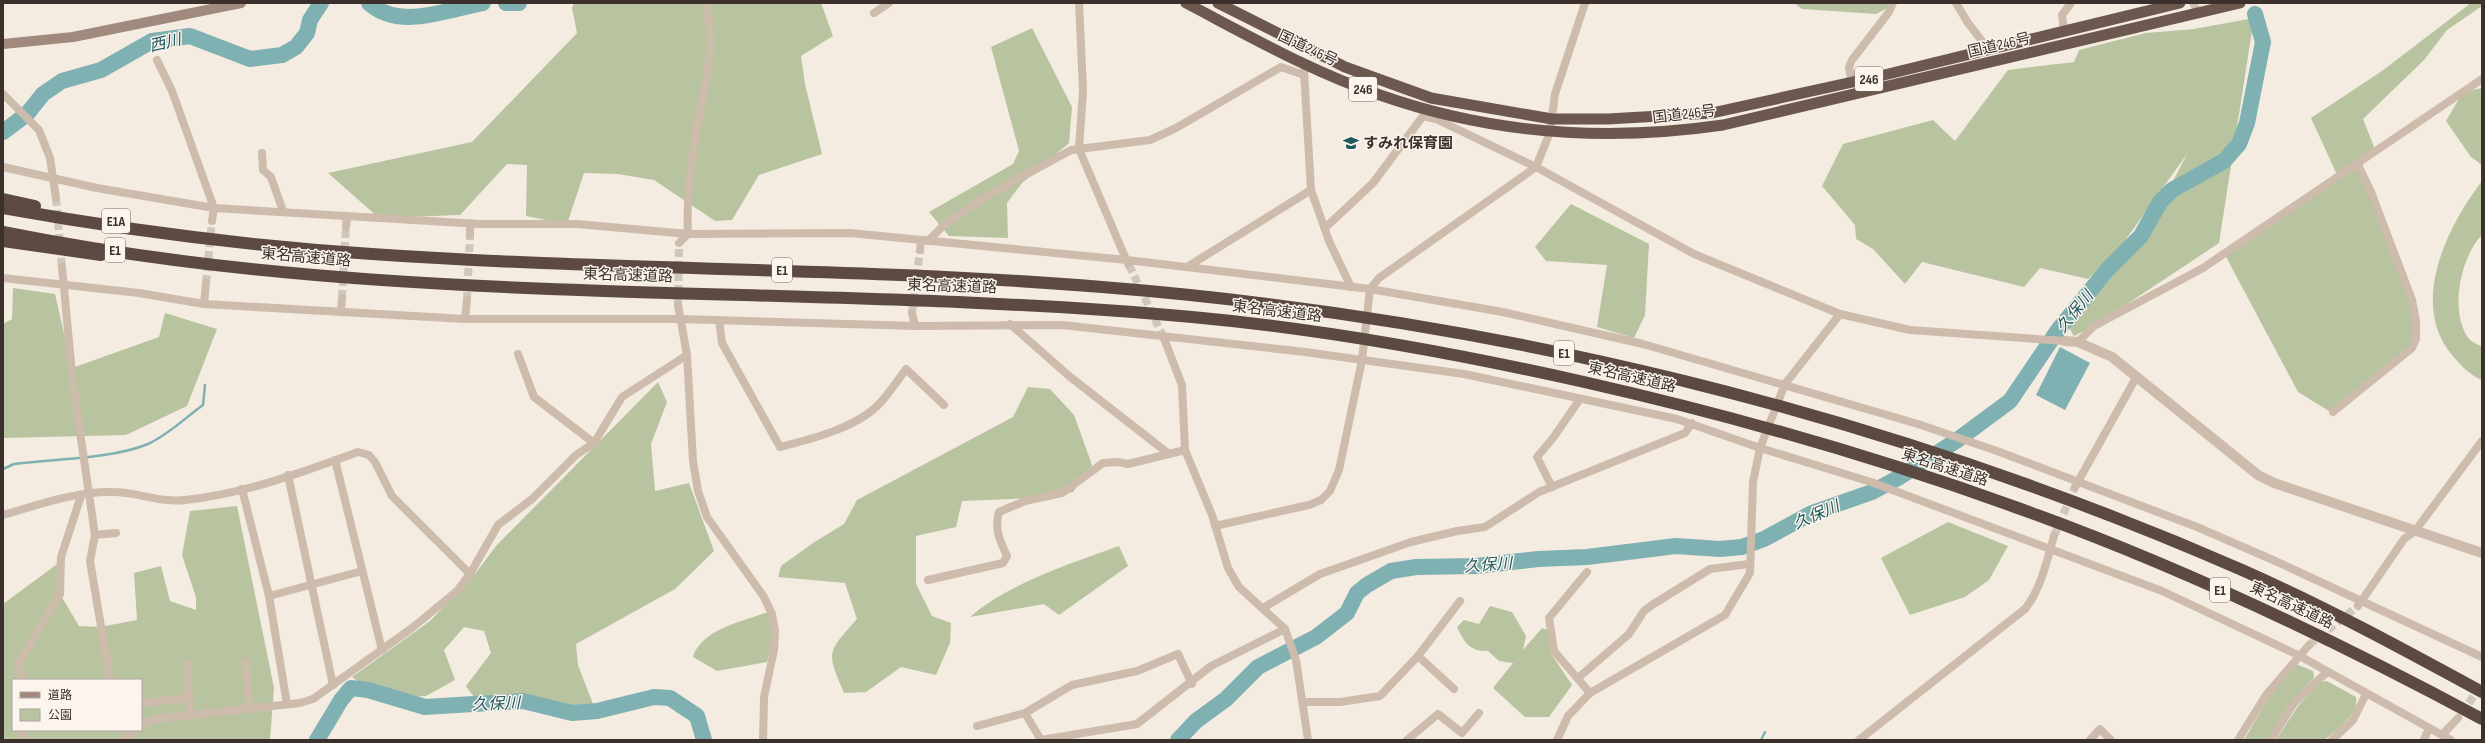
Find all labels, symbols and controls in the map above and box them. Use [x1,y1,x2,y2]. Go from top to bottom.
street label: 国道246号 [1275,26,1341,71]
street label: 国道246号 [1966,29,2032,62]
water label: 西川 [148,30,185,56]
road number: 246 [1855,67,1883,91]
road number: 246 [1349,77,1377,101]
street label: 国道246号 [1651,101,1717,128]
school or university icon: すみれ保育園 [1342,134,1360,152]
place label: すみれ保育園 [1363,134,1453,153]
road number: E1A [102,209,130,233]
road number: E1 [105,238,125,262]
street label: 東名高速道路 [260,244,352,271]
road number: E1 [772,258,792,282]
street label: 東名高速道路 [583,264,673,287]
street label: 東名高速道路 [907,275,997,298]
water label: 久保川 [2053,286,2099,337]
street label: 東名高速道路 [1231,297,1323,326]
road number: E1 [1554,341,1574,365]
street label: 東名高速道路 [1586,358,1678,397]
street label: 東名高速道路 [1899,445,1991,490]
water label: 久保川 [1791,496,1844,534]
water label: 久保川 [1463,554,1515,577]
road number: E1 [2210,578,2230,602]
street label: 東名高速道路 [2247,578,2337,633]
legend [12,679,142,731]
text: 道路 [48,688,72,703]
water label: 久保川 [472,694,522,715]
text: 公園 [48,708,72,723]

